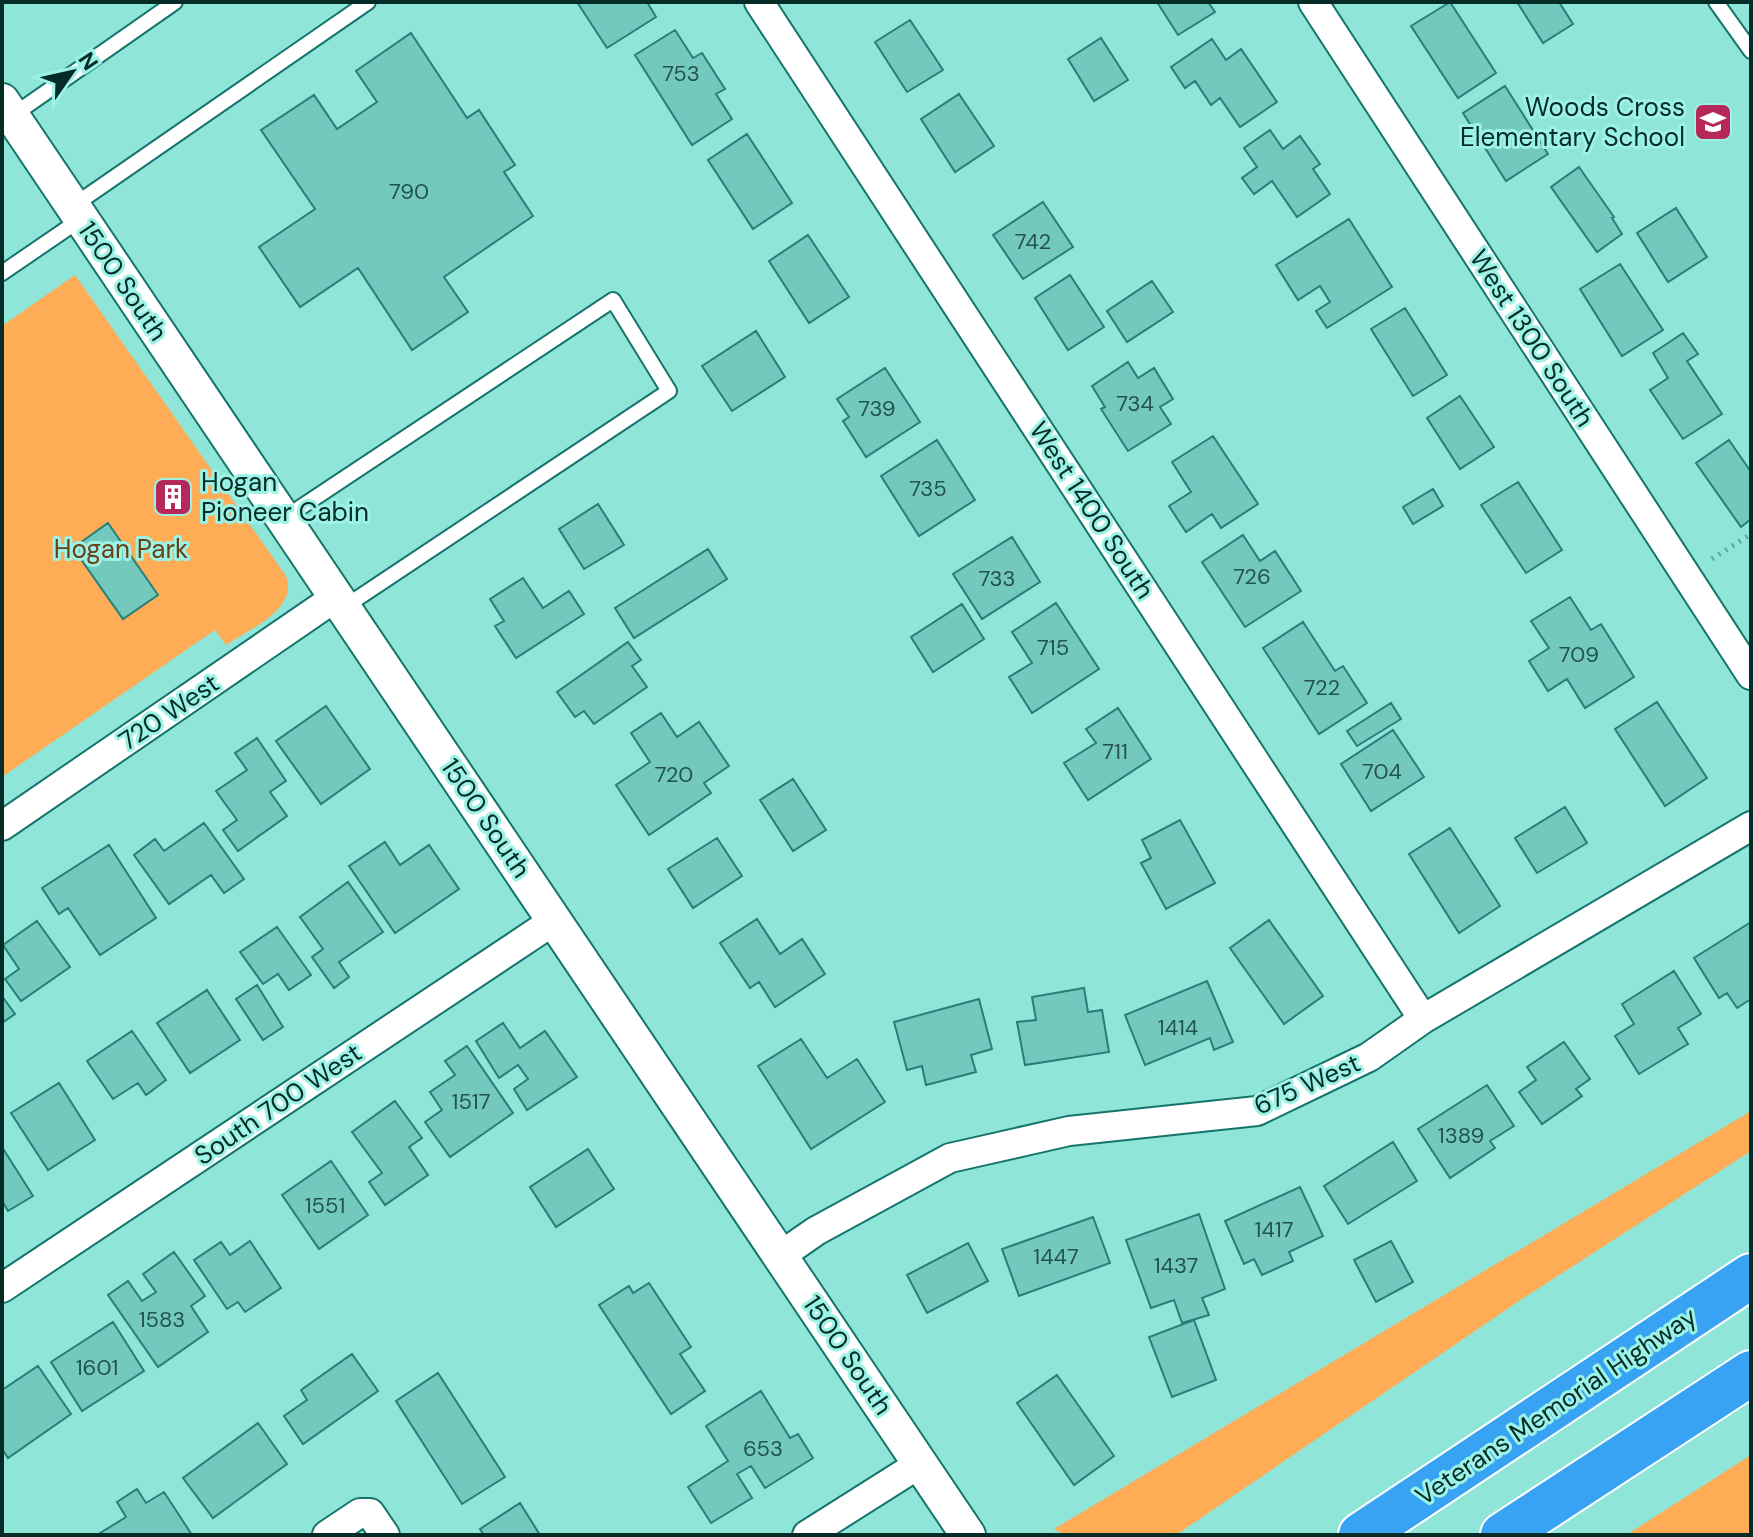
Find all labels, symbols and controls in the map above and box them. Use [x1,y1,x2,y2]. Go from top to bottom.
north arrow [32,32,112,112]
text: N [72,46,105,76]
house number: 753 [662,59,700,88]
place label: Woods Cross Elementary School [1460,90,1685,154]
school or university icon: Woods Cross Elementary School [1692,101,1734,143]
house number: 790 [389,177,429,206]
street label: 1500 South [71,215,175,347]
house number: 742 [1015,227,1051,256]
street label: West 1300 South [1462,243,1602,433]
house number: 734 [1116,389,1154,418]
house number: 739 [858,394,896,423]
street label: West 1400 South [1022,415,1162,605]
place label: Hogan Pioneer Cabin [201,465,369,529]
house number: 735 [909,474,947,503]
building icon: Hogan Pioneer Cabin [152,476,194,518]
park label: Hogan Park [54,532,188,566]
house number: 726 [1233,562,1271,591]
house number: 733 [978,564,1016,593]
house number: 715 [1037,633,1069,662]
house number: 709 [1559,640,1599,669]
street label: 720 West [112,666,226,758]
house number: 722 [1304,673,1340,702]
house number: 711 [1102,737,1128,766]
street label: 1500 South [434,752,538,884]
house number: 704 [1362,757,1402,786]
house number: 720 [655,760,693,789]
house number: 1414 [1158,1013,1198,1042]
street label: South 700 West [188,1035,368,1173]
street label: 675 West [1249,1046,1365,1122]
house number: 1517 [452,1087,490,1116]
house number: 1389 [1438,1121,1484,1150]
house number: 1551 [305,1191,345,1220]
house number: 1417 [1255,1215,1293,1244]
house number: 1447 [1033,1242,1079,1271]
house number: 1437 [1154,1251,1198,1280]
street label: 1500 South [796,1289,900,1421]
street label: Veterans Memorial Highway [1409,1299,1703,1513]
house number: 1583 [139,1305,185,1334]
house number: 1601 [76,1353,118,1382]
house number: 653 [743,1434,783,1463]

